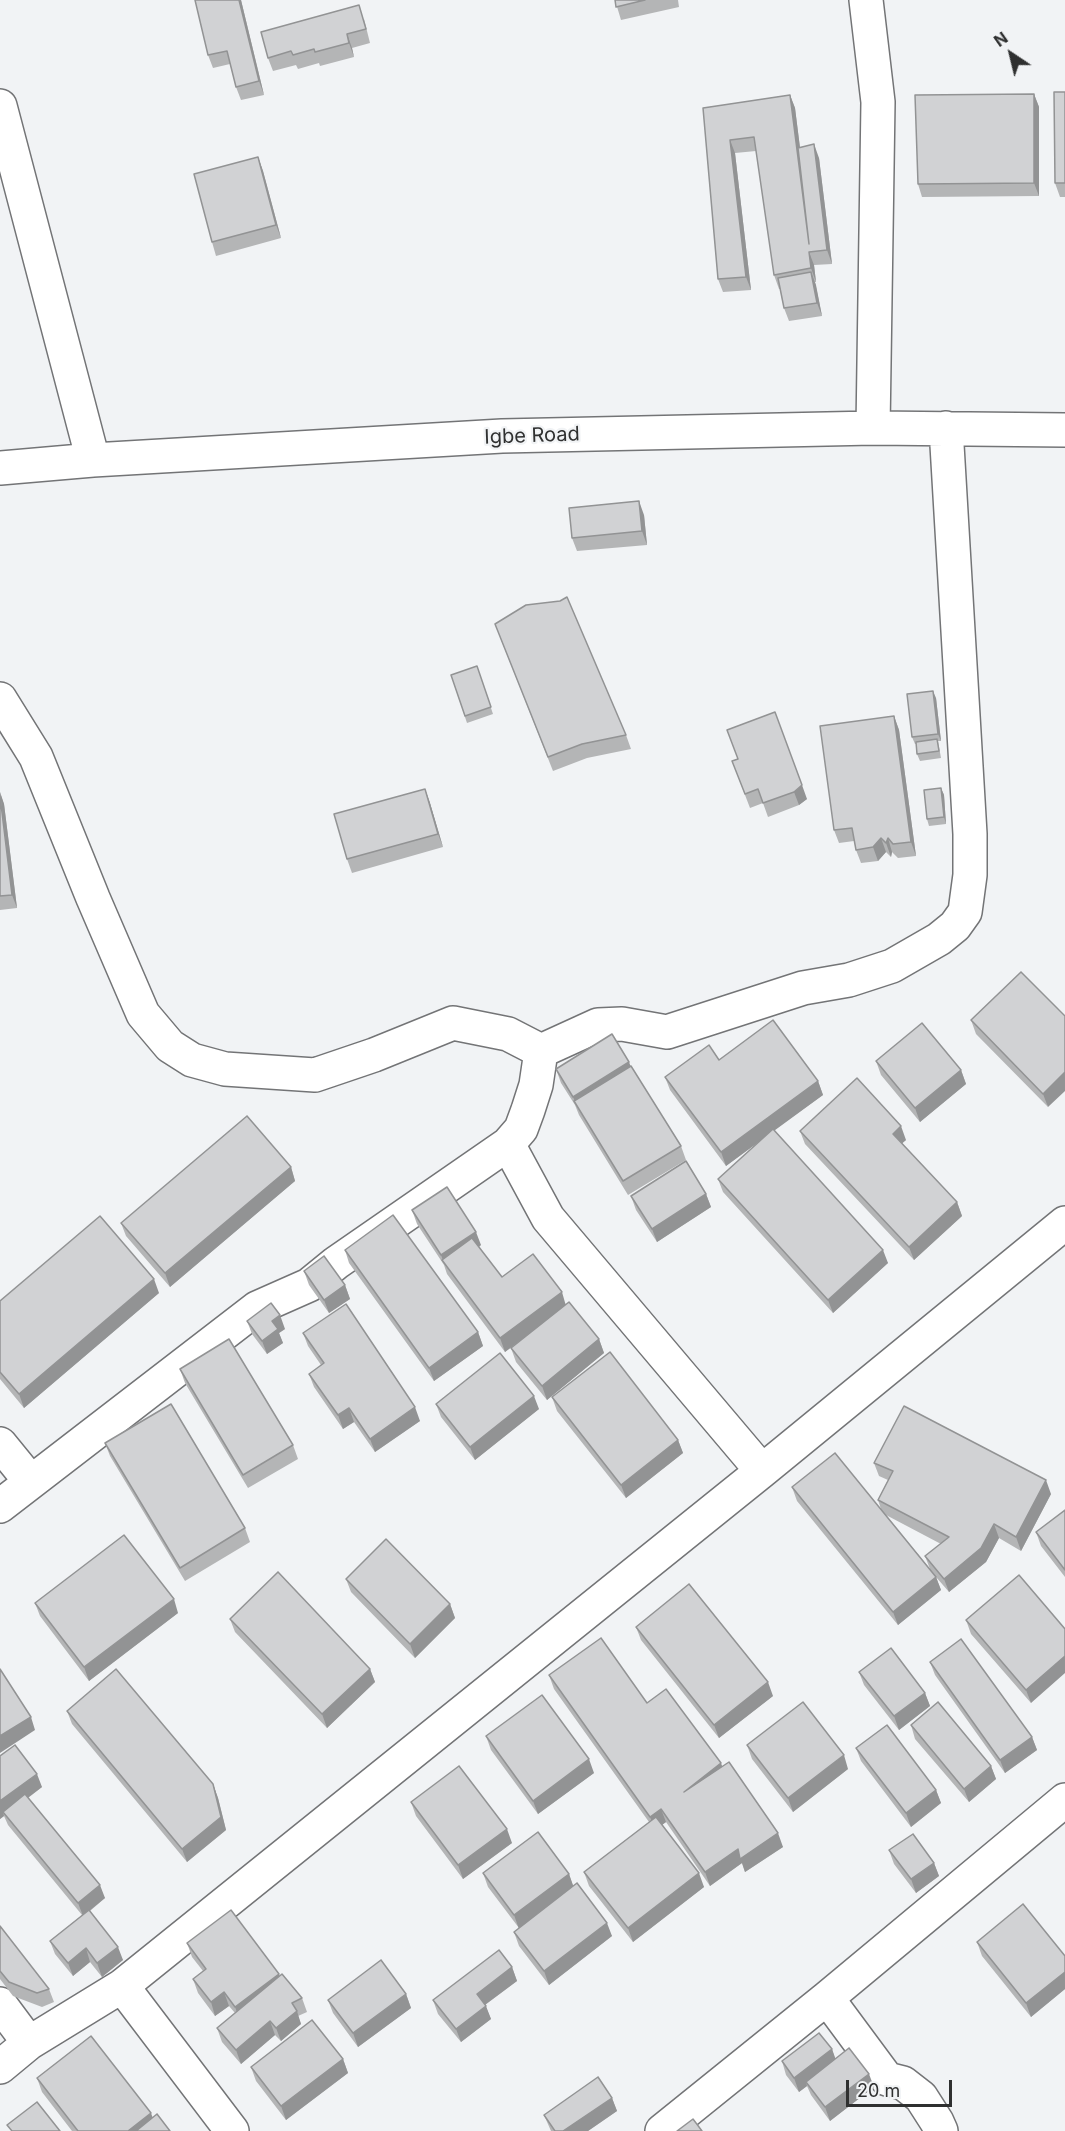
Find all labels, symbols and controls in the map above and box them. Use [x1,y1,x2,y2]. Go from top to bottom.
north arrow [981,24,1041,84]
text: N [990,28,1011,51]
street label: Igbe Road [484,422,580,450]
scale bar [849,2068,956,2106]
text: 20 m [857,2080,900,2101]

